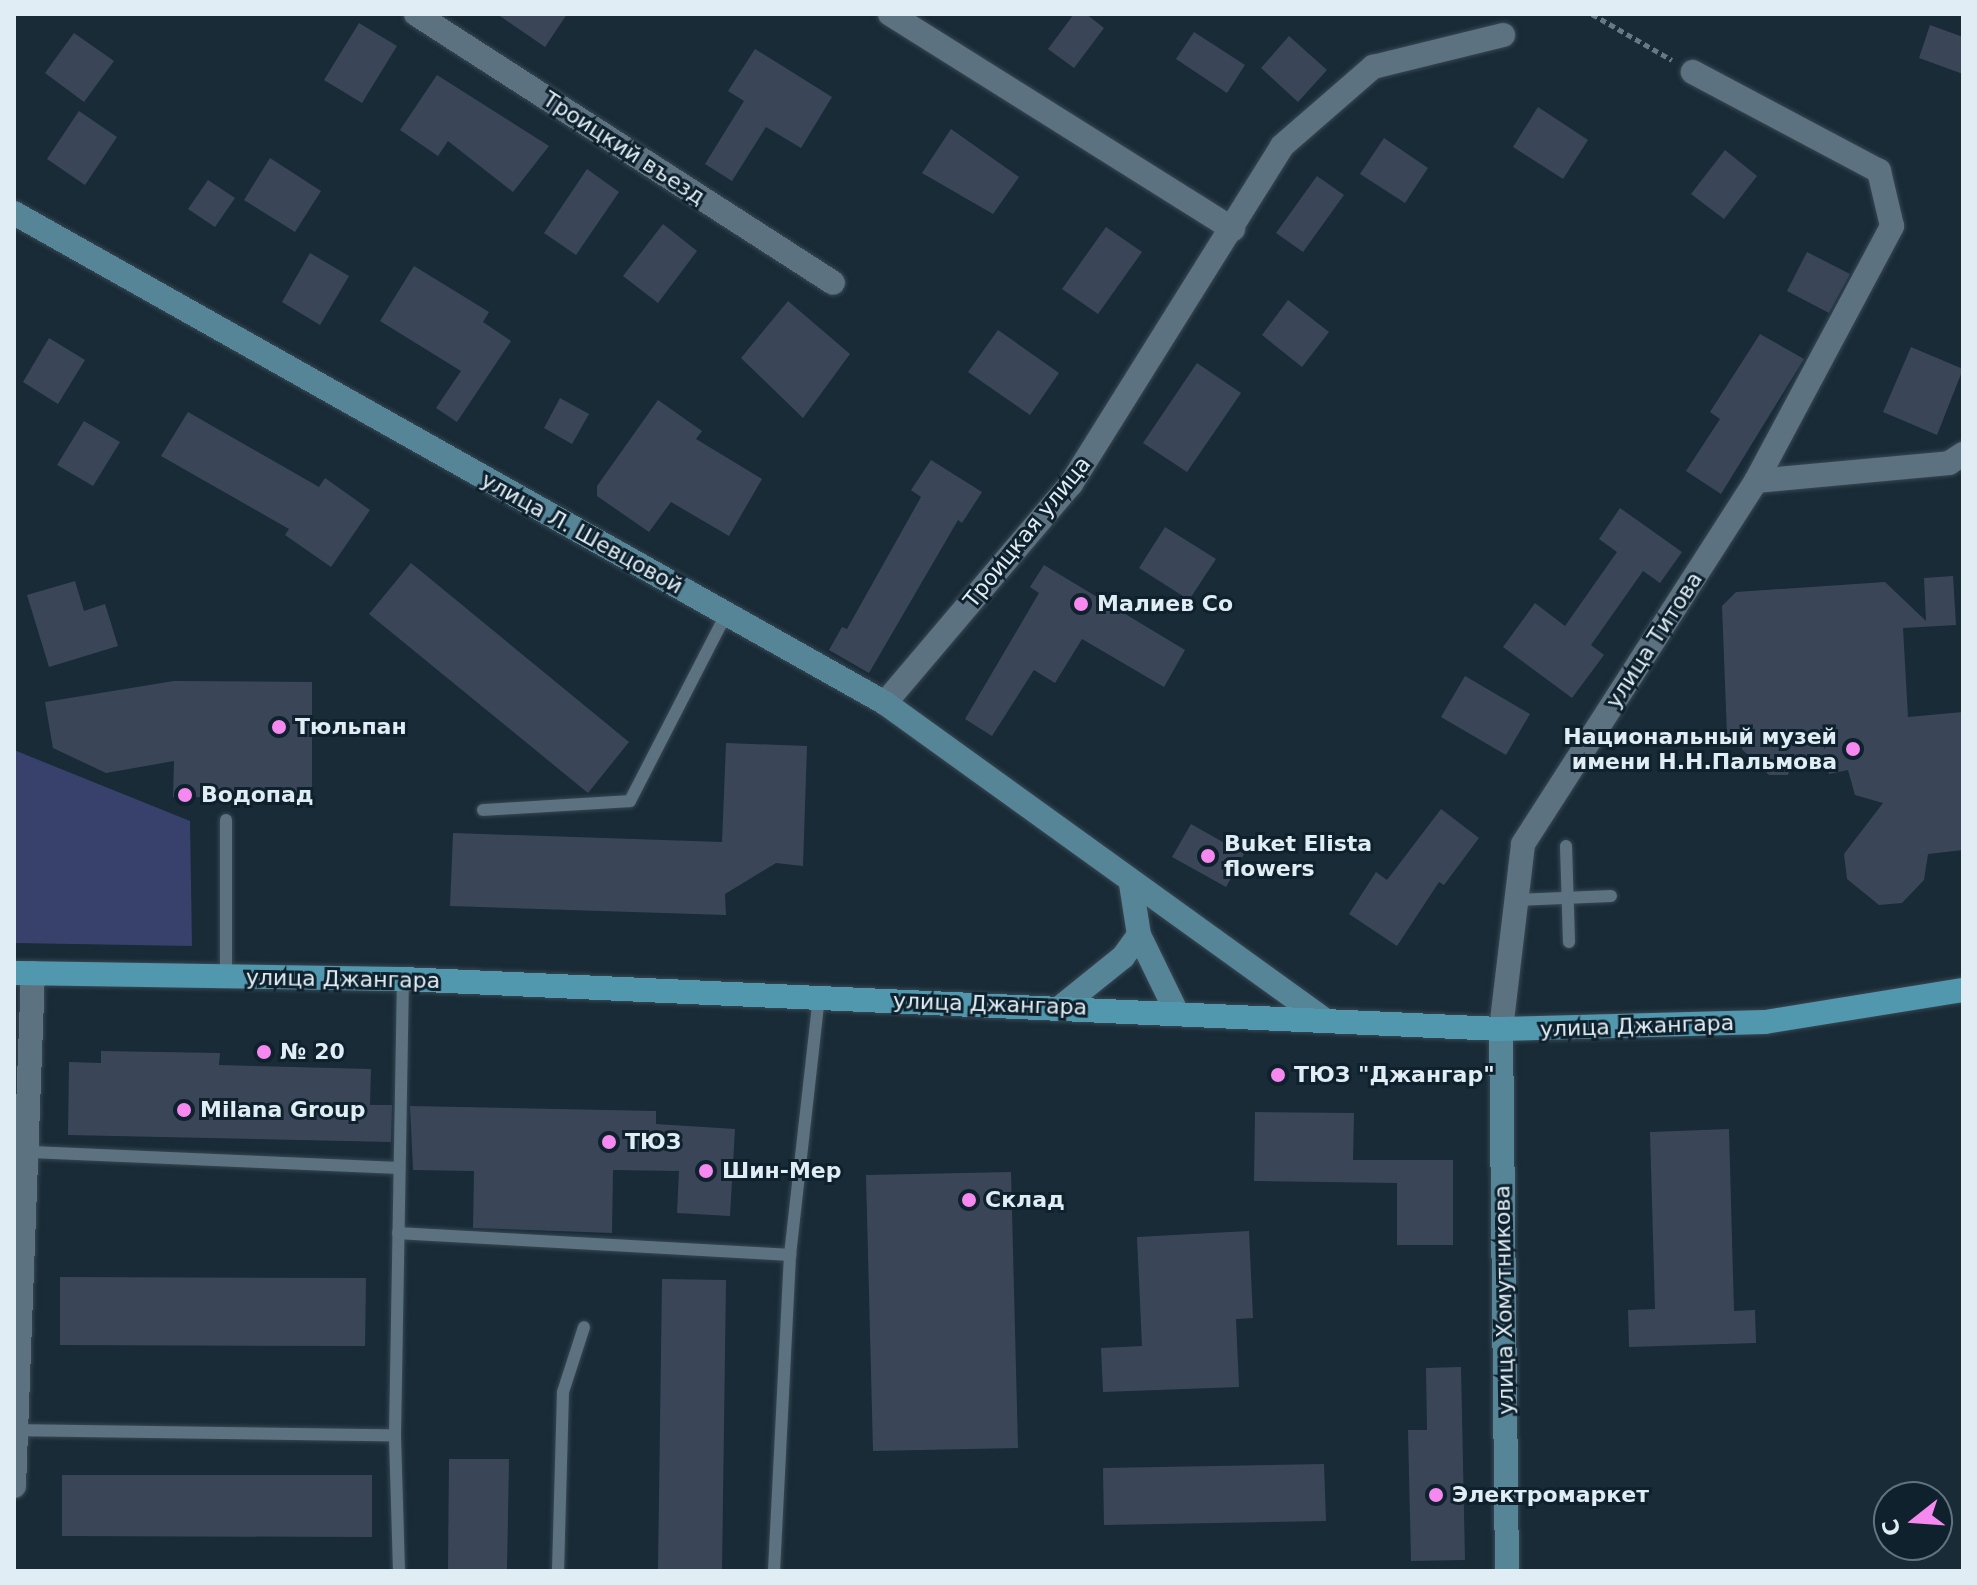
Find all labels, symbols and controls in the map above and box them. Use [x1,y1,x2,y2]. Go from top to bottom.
street label: Троицкий въезд [538,86,710,210]
street label: Троицкая улица [958,451,1096,613]
street label: улица Л. Шевцовой [477,467,687,599]
street label: улица Титова [1600,567,1708,713]
place label: Малиев Со [1097,591,1233,617]
marker: Малиев Со [1072,595,1090,613]
place label: Тюльпан [295,714,407,740]
marker: Тюльпан [270,718,288,736]
place label: Национальный музей имени Н.Н.Пальмова [1563,723,1837,774]
marker: Национальный музей имени Н.Н.Пальмова [1844,740,1862,758]
place label: Водопад [201,782,314,808]
marker: Водопад [176,786,194,804]
place label: Buket Elista flowers [1224,830,1372,882]
marker: Buket Elista flowers [1199,847,1217,865]
street label: улица Джангара [246,964,440,994]
street label: улица Джангара [893,987,1087,1021]
street label: улица Джангара [1540,1009,1734,1043]
place label: № 20 [280,1039,345,1065]
marker: № 20 [255,1043,273,1061]
place label: ТЮЗ "Джангар" [1294,1062,1495,1088]
marker: ТЮЗ "Джангар" [1269,1066,1287,1084]
place label: Milana Group [200,1097,365,1123]
marker: Milana Group [175,1101,193,1119]
place label: ТЮЗ [625,1129,681,1155]
marker: ТЮЗ [600,1133,618,1151]
place label: Шин-Мер [722,1158,841,1184]
marker: Шин-Мер [697,1162,715,1180]
street label: улица Хомутникова [1489,1185,1519,1415]
place label: Склад [985,1187,1065,1213]
marker: Склад [960,1191,978,1209]
north arrow [1873,1481,1953,1561]
place label: Электромаркет [1452,1482,1649,1508]
marker: Электромаркет [1427,1486,1445,1504]
text: С [1877,1516,1906,1539]

